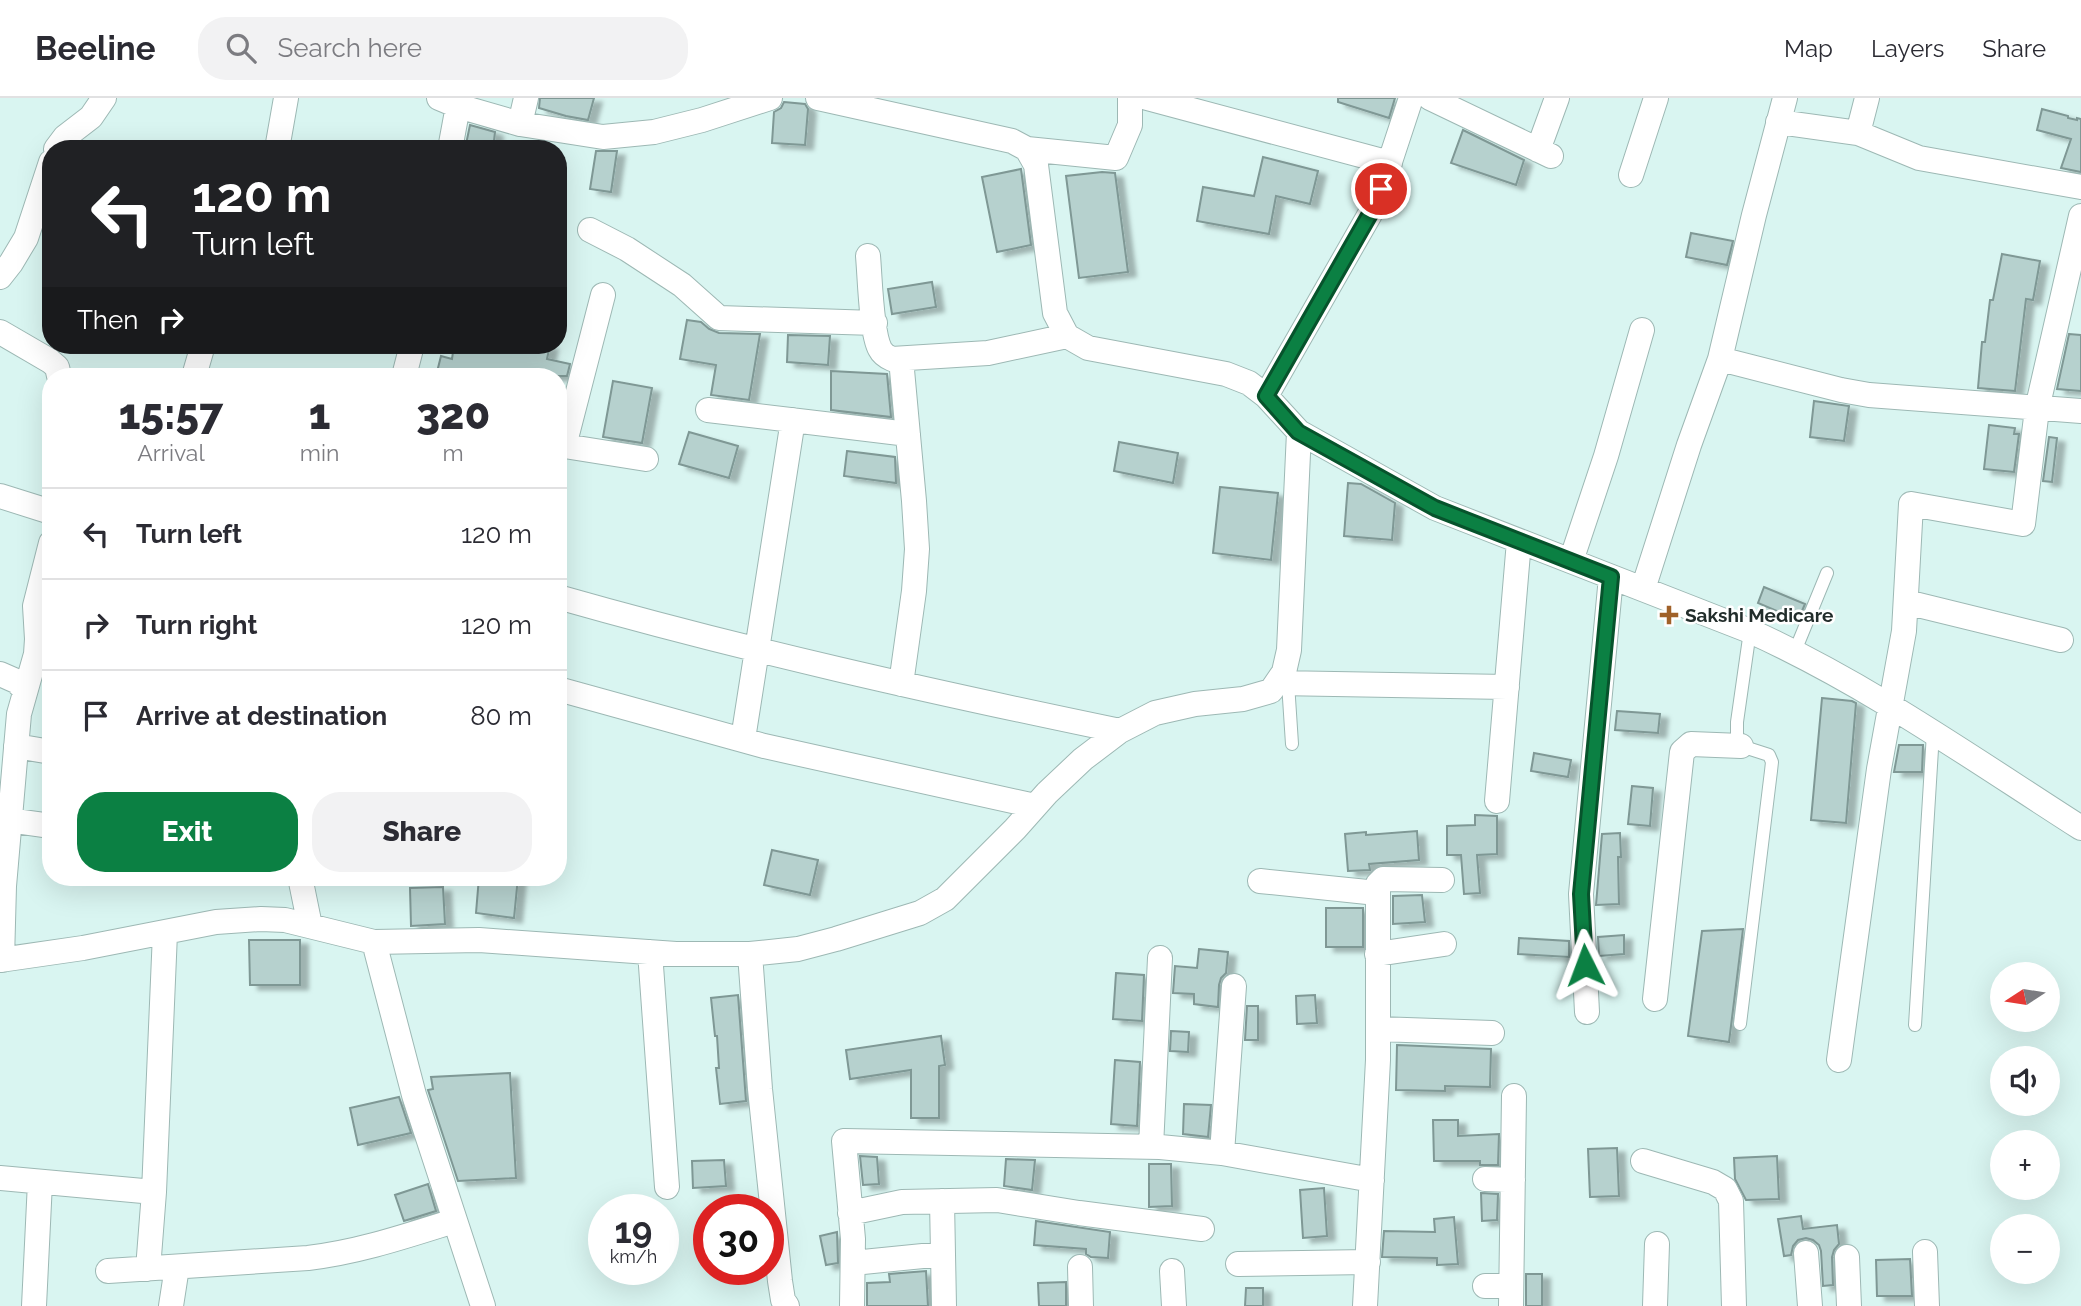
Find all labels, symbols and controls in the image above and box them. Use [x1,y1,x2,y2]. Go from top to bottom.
search box [198,17,688,80]
text: Beeline [35,29,156,68]
icon: search [222,29,260,67]
text: Search here [278,33,422,63]
text: Map [1784,34,1833,63]
text: Layers [1871,34,1944,63]
text: Share [1982,34,2046,63]
pin [1351,159,1411,219]
text: 120 m [192,166,331,223]
icon: left [77,168,168,259]
icon: arrive [1362,170,1400,208]
text: Turn left [192,225,314,262]
icon: right [152,301,190,339]
text: Then [77,305,138,335]
text: 15:57 [119,390,223,439]
text: 1 [309,390,331,439]
text: 320 [416,390,490,439]
text: Arrival [137,439,205,466]
text: min [300,439,339,466]
text: m [443,439,464,466]
icon: left [77,515,115,553]
text: Turn left [136,519,242,549]
text: 120 m [461,519,532,549]
place label: Sakshi Medicare [1685,604,1833,626]
marker: Sakshi Medicare [1659,605,1679,625]
icon: right [77,606,115,644]
text: Turn right [136,610,257,640]
text: 120 m [461,610,532,640]
icon: arrive [77,697,115,735]
text: Arrive at destination [136,701,387,731]
text: 80 m [470,701,532,731]
button: Exit [77,792,298,872]
button: Share [312,792,532,872]
position arrow [1548,928,1622,1002]
north arrow [1990,962,2060,1032]
map controls [1990,962,2060,1284]
button: sound [1990,1046,2060,1116]
button: + [1990,1130,2060,1200]
speed limit sign: 30 [693,1194,784,1285]
text: 19 [615,1210,652,1251]
button: − [1990,1214,2060,1284]
text: km/h [610,1246,657,1267]

